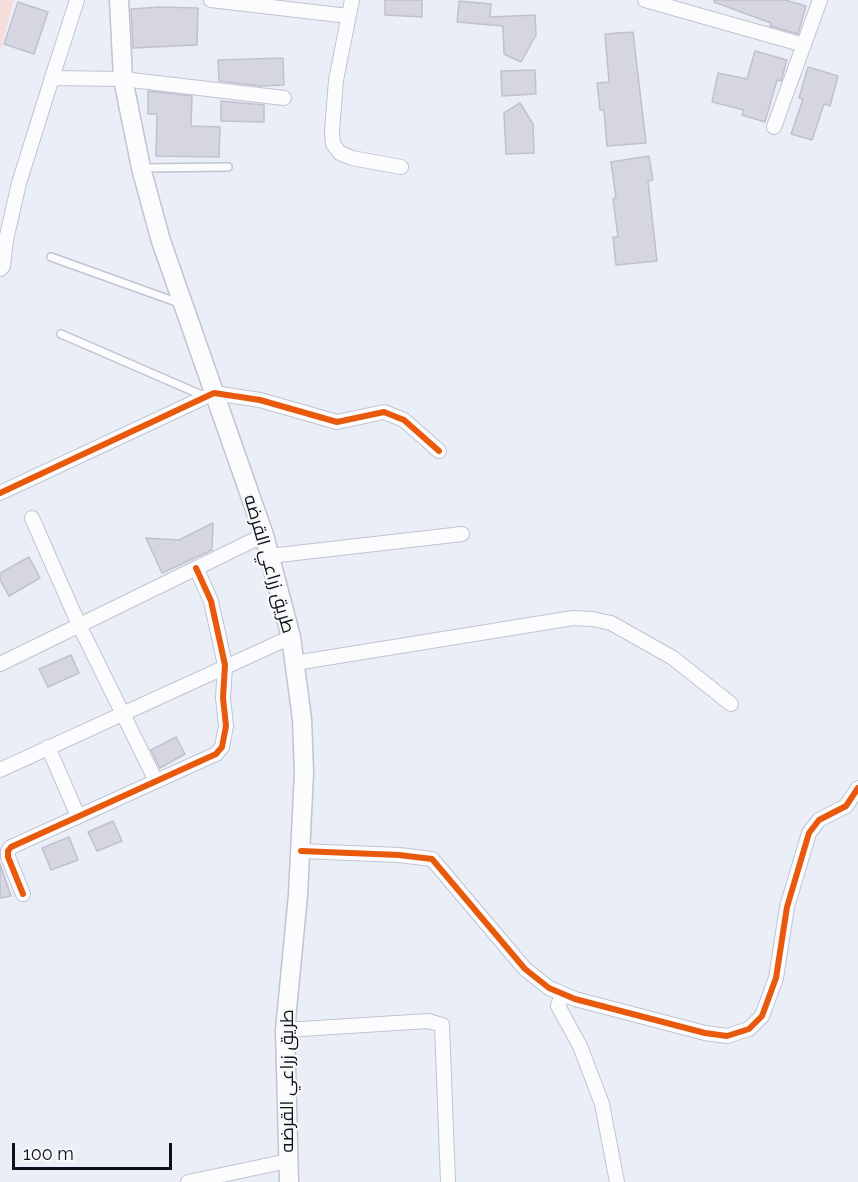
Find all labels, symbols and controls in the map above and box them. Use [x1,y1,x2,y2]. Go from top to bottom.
street label: طريق زراعي القرضه [239,492,299,636]
street label: طريق زراعي القرضه [277,1009,299,1153]
scale bar [15,1131,176,1169]
text: 100 m [23,1143,74,1164]

